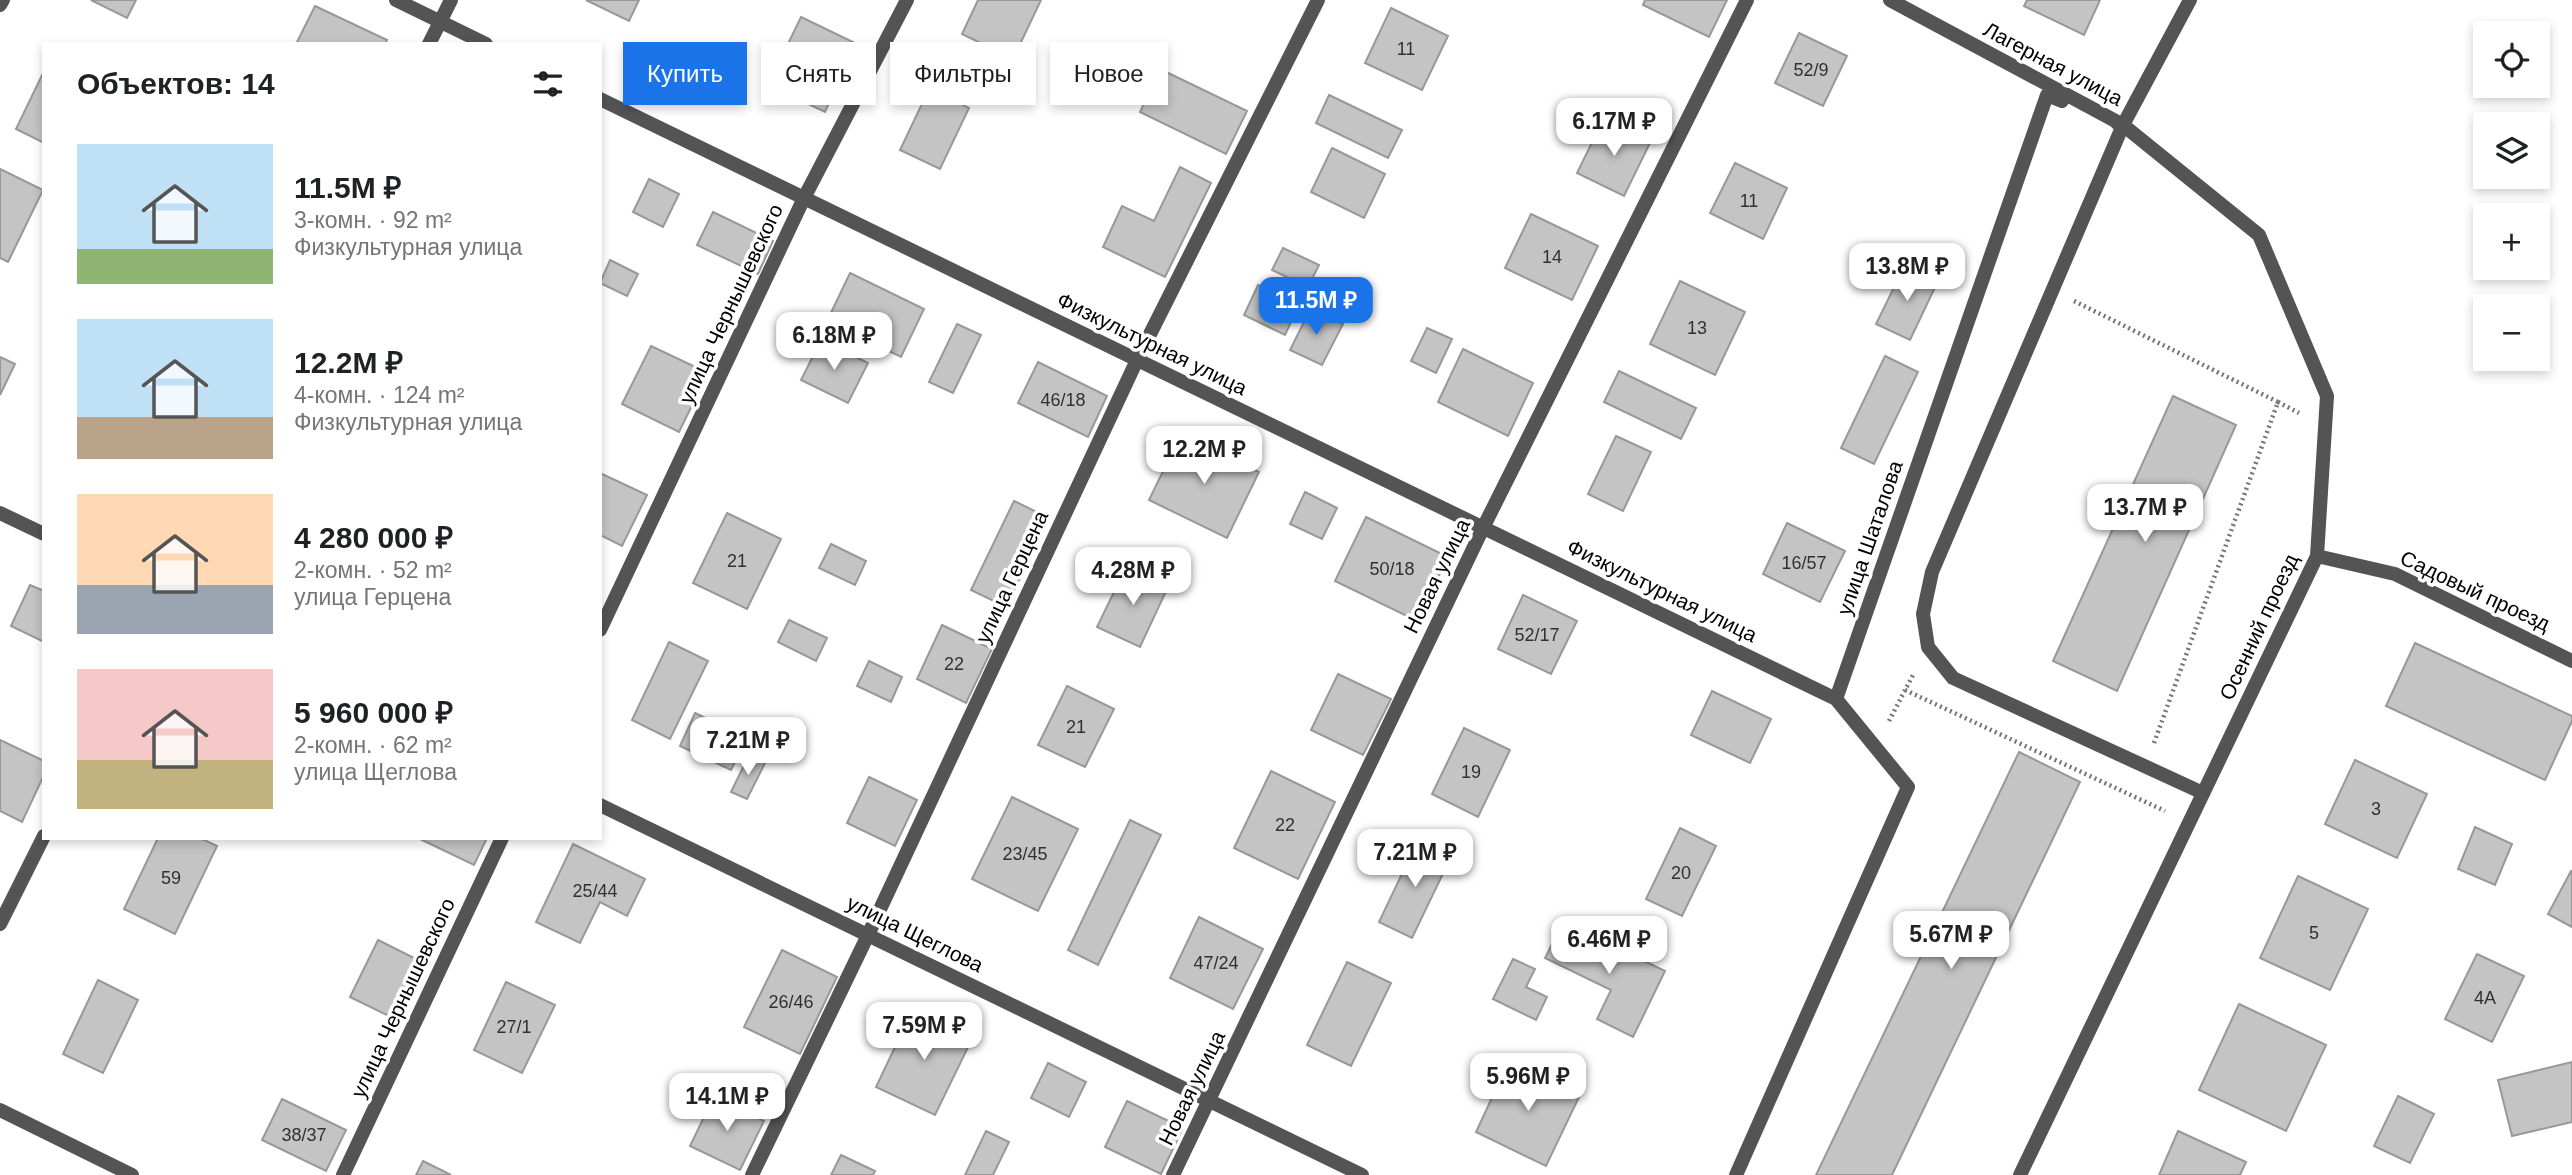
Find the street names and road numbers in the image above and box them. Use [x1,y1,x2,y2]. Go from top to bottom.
street label: Лагерная улица [1980,17,2127,110]
street label: улица Чернышевского [674,200,787,407]
street label: Физкультурная улица [1054,288,1251,400]
street label: улица Шаталова [1832,457,1907,618]
street label: улица Герцена [971,507,1052,647]
street label: Новая улица [1399,515,1474,637]
street label: Физкультурная улица [1564,535,1761,647]
street label: Садовый проезд [2397,546,2554,635]
street label: Осенний проезд [2215,550,2302,703]
street label: улица Щеглова [843,891,987,977]
street label: улица Чернышевского [346,894,459,1101]
street label: Новая улица [1154,1027,1229,1149]

